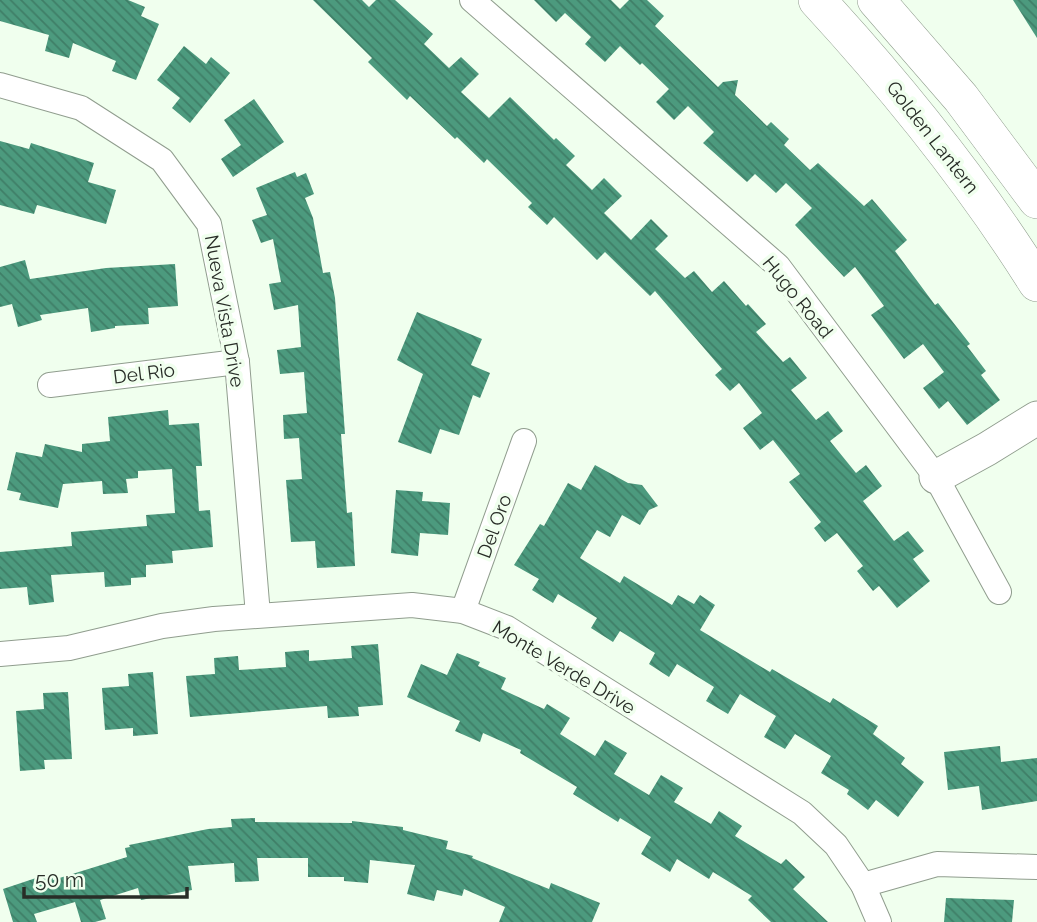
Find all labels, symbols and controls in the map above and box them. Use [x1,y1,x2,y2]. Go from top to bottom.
street label: Golden Lantern [882,76,984,198]
street label: Nueva Vista Drive [201,233,249,389]
street label: Hugo Road [758,252,838,342]
street label: Del Rio [112,358,176,388]
street label: Del Oro [472,491,516,561]
street label: Monte Verde Drive [489,616,639,718]
scale bar [24,856,187,900]
text: 50 m [35,867,84,892]

